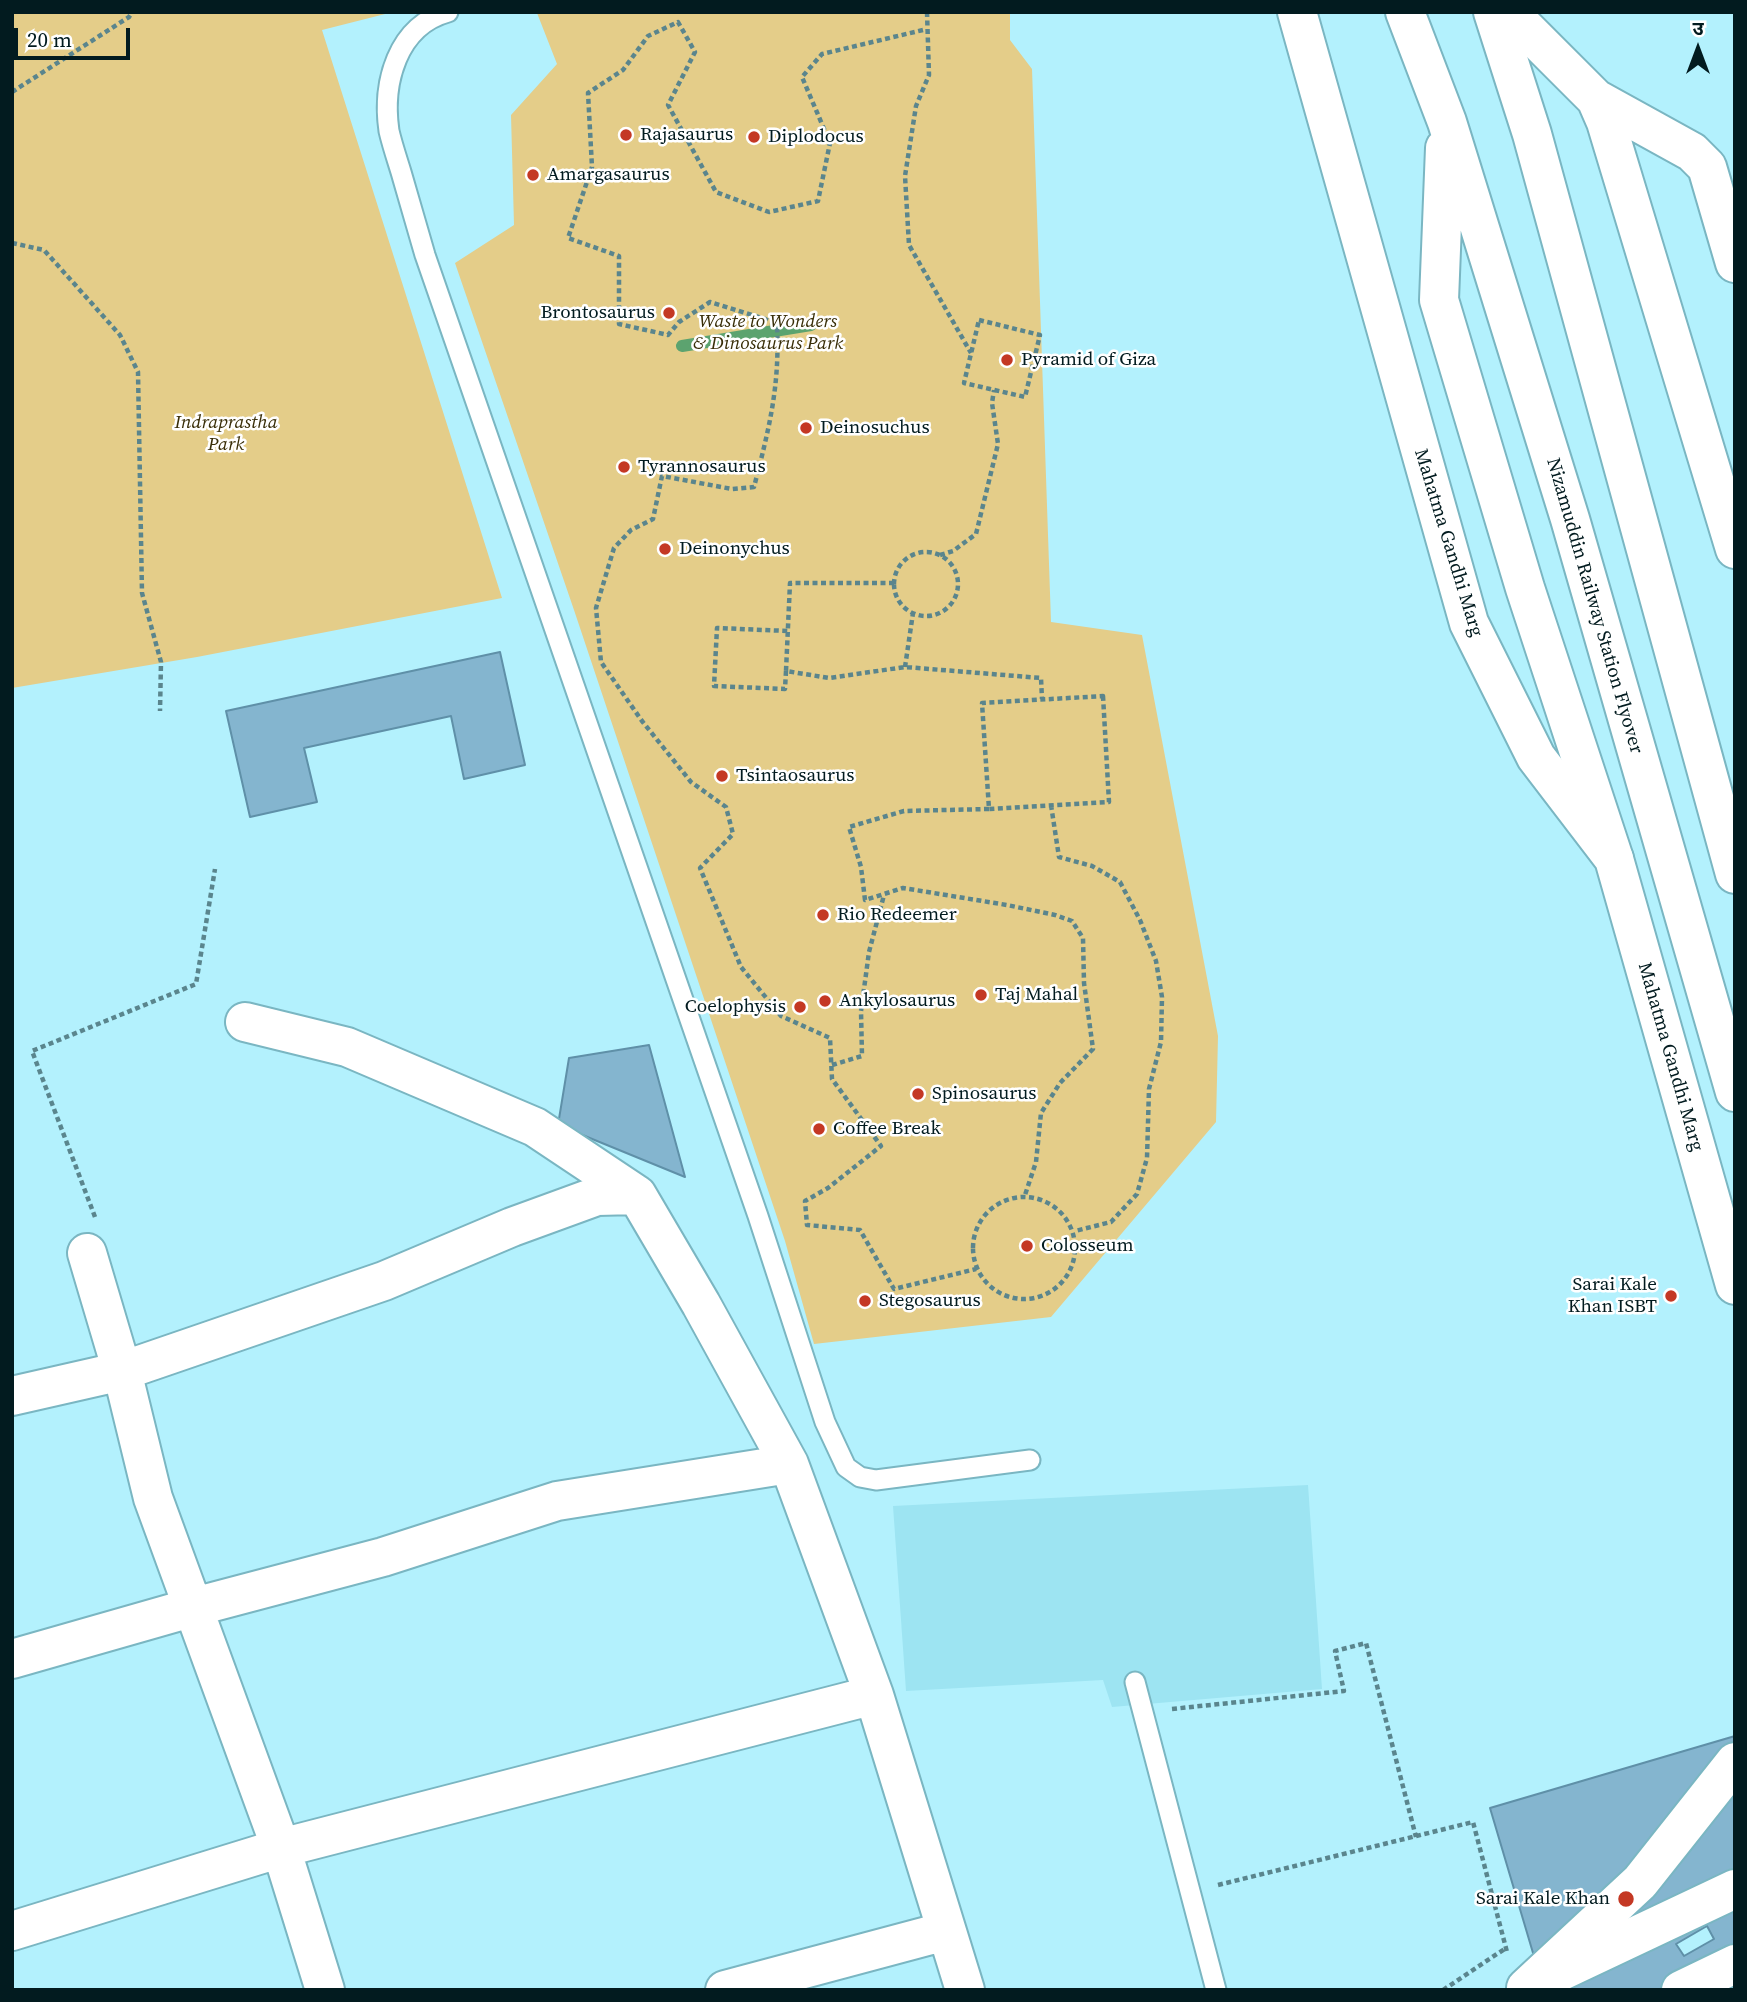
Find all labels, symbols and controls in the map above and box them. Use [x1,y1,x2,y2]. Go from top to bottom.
scale bar [18,14,133,58]
north arrow [1663,14,1733,84]
text: उ [1692,15,1704,41]
text: 20 m [27,25,72,54]
place label: Rajasaurus [640,124,733,146]
place label: Diplodocus [768,126,864,148]
marker: Rajasaurus [618,127,634,143]
marker: Diplodocus [746,129,762,145]
place label: Amargasaurus [547,164,670,186]
marker: Amargasaurus [525,167,541,183]
place label: Brontosaurus [540,302,655,324]
marker: Brontosaurus [661,305,677,321]
park label: Waste to Wonders & Dinosaurus Park [693,311,843,355]
place label: Pyramid of Giza [1021,349,1156,371]
marker: Pyramid of Giza [999,352,1015,368]
park label: Indraprastha Park [174,412,278,456]
place label: Deinosuchus [820,417,930,439]
marker: Deinosuchus [798,420,814,436]
street label: Mahatma Gandhi Marg [1409,446,1487,640]
street label: Nizamuddin Railway Station Flyover [1541,455,1647,757]
place label: Tyrannosaurus [638,456,766,478]
marker: Tyrannosaurus [616,459,632,475]
place label: Deinonychus [679,538,790,560]
marker: Deinonychus [657,541,673,557]
place label: Tsintaosaurus [736,765,854,787]
marker: Tsintaosaurus [714,768,730,784]
place label: Rio Redeemer [837,904,957,926]
marker: Rio Redeemer [815,907,831,923]
street label: Mahatma Gandhi Marg [1632,960,1708,1154]
place label: Taj Mahal [995,984,1078,1006]
marker: Taj Mahal [973,987,989,1003]
place label: Ankylosaurus [839,990,955,1012]
marker: Ankylosaurus [817,993,833,1009]
place label: Coelophysis [685,996,786,1018]
marker: Coelophysis [792,999,808,1015]
place label: Spinosaurus [932,1083,1037,1105]
marker: Spinosaurus [910,1086,926,1102]
place label: Coffee Break [833,1118,941,1140]
marker: Coffee Break [811,1121,827,1137]
place label: Colosseum [1041,1235,1134,1257]
marker: Colosseum [1019,1238,1035,1254]
place label: Sarai Kale Khan ISBT [1568,1274,1657,1318]
marker: Sarai Kale Khan ISBT [1663,1288,1679,1304]
place label: Stegosaurus [879,1290,981,1312]
marker: Stegosaurus [857,1293,873,1309]
place label: Sarai Kale Khan [1476,1888,1610,1910]
marker: Sarai Kale Khan [1616,1889,1636,1909]

